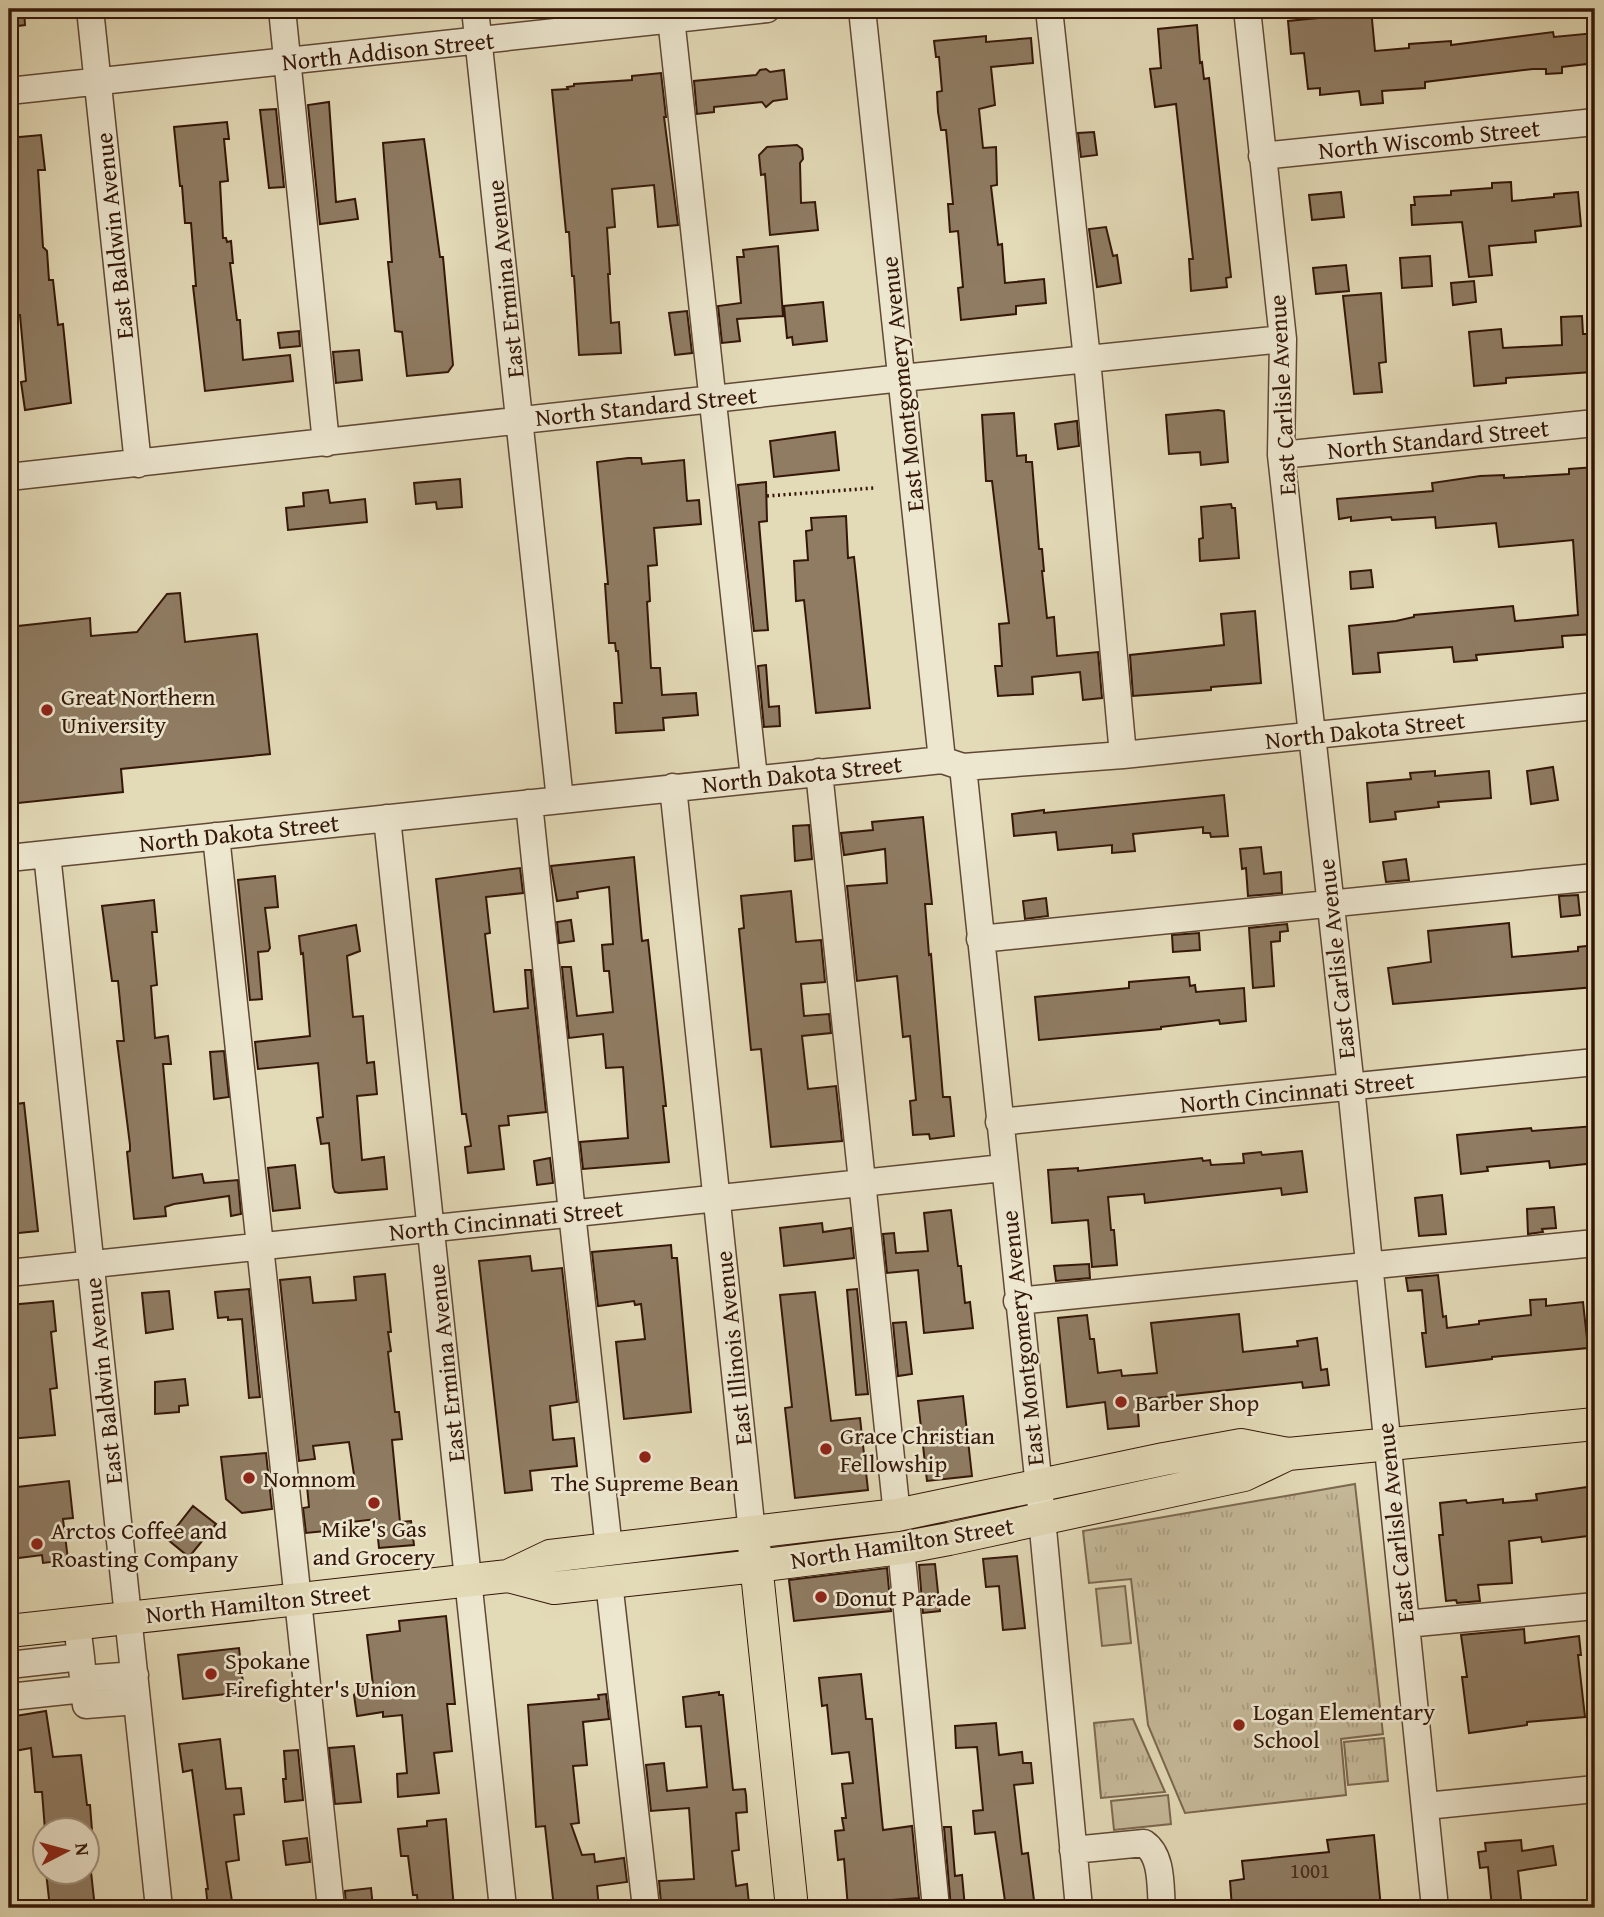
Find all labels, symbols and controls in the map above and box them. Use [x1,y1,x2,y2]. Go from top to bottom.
street label: North Addison Street [280,22,496,80]
street label: North Wiscomb Street [1316,110,1542,168]
street label: East Baldwin Avenue [86,131,142,341]
street label: East Ermina Avenue [477,178,533,380]
street label: East Montgomery Avenue [871,255,933,513]
street label: East Carlisle Avenue [1259,294,1305,496]
street label: North Standard Street [533,377,759,435]
street label: North Standard Street [1325,410,1551,468]
place label: Great Northern University [61,679,216,742]
marker: Great Northern University [39,702,55,718]
street label: North Dakota Street [1263,702,1467,758]
street label: North Dakota Street [700,746,904,802]
street label: North Dakota Street [137,805,341,861]
street label: East Carlisle Avenue [1308,857,1364,1061]
street label: North Cincinnati Street [1178,1062,1416,1122]
street label: North Cincinnati Street [387,1190,625,1250]
street label: East Montgomery Avenue [991,1209,1053,1467]
street label: East Illinois Avenue [705,1249,761,1447]
street label: East Ermina Avenue [418,1262,474,1464]
street label: East Baldwin Avenue [75,1276,131,1486]
place label: Barber Shop [1135,1385,1259,1420]
marker: Barber Shop [1113,1394,1129,1410]
place label: Grace Christian Fellowship [840,1418,996,1481]
street label: East Carlisle Avenue [1367,1421,1423,1625]
marker: Grace Christian Fellowship [818,1441,834,1457]
marker: The Supreme Bean [637,1449,653,1465]
place label: Nomnom [263,1461,356,1496]
place label: The Supreme Bean [551,1465,739,1500]
marker: Nomnom [241,1470,257,1486]
marker: Mike's Gas and Grocery [366,1495,382,1511]
street label: North Hamilton Street [788,1508,1017,1578]
place label: Mike's Gas and Grocery [313,1511,435,1574]
place label: Arctos Coffee and Roasting Company [51,1513,239,1576]
marker: Arctos Coffee and Roasting Company [29,1536,45,1552]
street label: North Hamilton Street [144,1574,373,1632]
place label: Donut Parade [835,1580,971,1615]
marker: Donut Parade [813,1589,829,1605]
place label: Spokane Firefighter's Union [225,1643,417,1706]
marker: Spokane Firefighter's Union [203,1666,219,1682]
place label: Logan Elementary School [1253,1694,1435,1757]
marker: Logan Elementary School [1231,1717,1247,1733]
north arrow [32,1815,102,1885]
text: N [68,1841,98,1857]
house number: 1001 [1290,1855,1330,1886]

